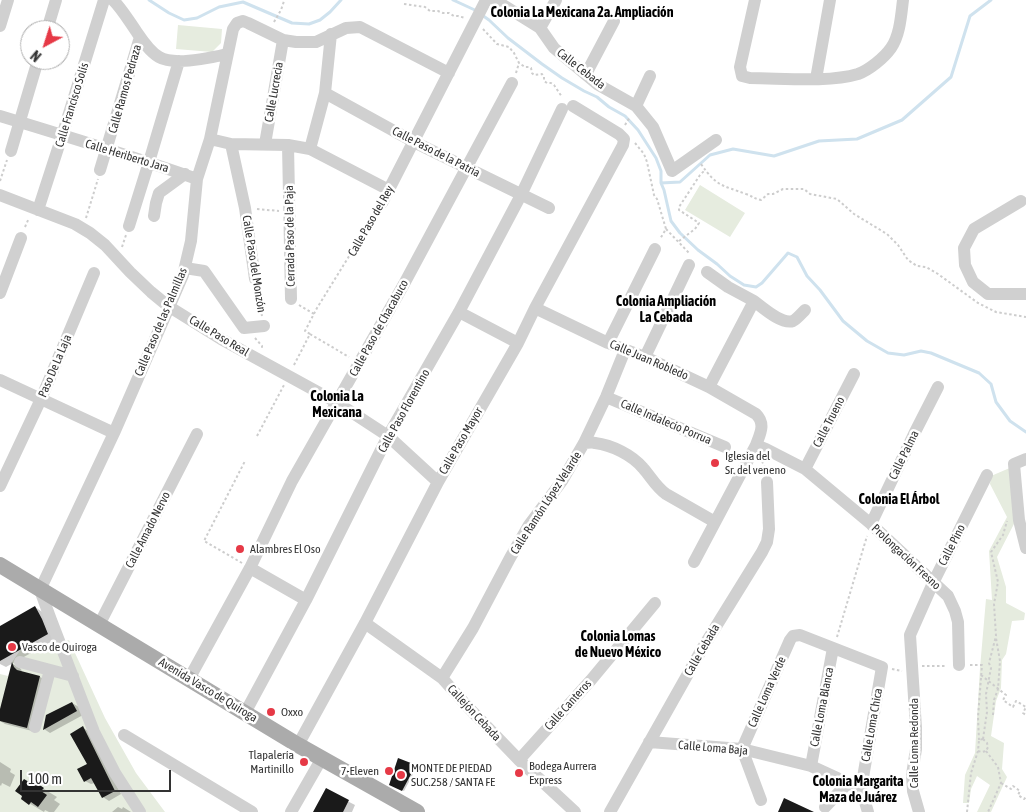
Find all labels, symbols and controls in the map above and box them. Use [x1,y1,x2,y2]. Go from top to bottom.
district label: Colonia La Mexicana 2a. Ampliación [491,5,673,21]
north arrow [20,20,70,70]
street label: Calle Ramos Pedraza [105,43,145,135]
street label: Calle Cebada [554,46,608,92]
text: N [28,47,44,65]
street label: Calle Francisco Solís [52,61,92,149]
street label: Calle Lucrecia [262,61,286,123]
street label: Calle Paso de la Patria [390,124,482,180]
street label: Calle Heriberto Jara [84,136,170,176]
street label: Calle Paso del Rey [345,183,397,259]
street label: Cerrada Paso de la Paja [282,185,298,287]
street label: Calle Paso del Monzón [239,214,269,314]
street label: Calle Paso de las Palmillas [132,266,190,378]
street label: Calle Paso de Chacabuco [346,277,412,379]
district label: Colonia Ampliación La Cebada [616,294,716,326]
street label: Calle Paso Real [186,313,252,359]
street label: Paso De La Laja [35,332,75,400]
street label: Calle Juan Robledo [607,337,691,383]
street label: Calle Paso Florentino [375,367,433,455]
district label: Colonia La Mexicana [310,389,364,422]
street label: Calle Trueno [810,394,848,450]
street label: Calle Indalecio Porrua [618,396,714,448]
street label: Calle Paso Mayor [436,405,486,477]
street label: Calle Palma [886,428,922,482]
street label: Calle Ramón López Velarde [507,449,585,557]
place label: Iglesia del Sr. del veneno [725,449,786,477]
marker: Iglesia del Sr. del veneno [709,457,721,469]
street label: Calle Amado Nervo [123,489,173,571]
district label: Colonia El Árbol [859,492,939,508]
street label: Prolongación Fresno [868,521,944,593]
street label: Calle Pino [936,522,968,568]
place label: Alambres El Oso [250,542,321,556]
marker: Alambres El Oso [234,543,246,555]
street label: Calle Cebada [681,621,723,679]
district label: Colonia Lomas de Nuevo México [575,629,661,662]
place label: Vasco de Quiroga [22,640,97,654]
marker: Vasco de Quiroga [6,641,18,653]
street label: Calle Loma Verde [745,654,789,730]
street label: Avenida Vasco de Quiroga [156,655,260,725]
street label: Calle Loma Blanca [807,666,837,748]
street label: Calle Canteros [541,677,595,733]
street label: Callejón Cebada [444,682,504,744]
street label: Calle Loma Chica [858,687,886,763]
street label: Calle Loma Redonda [907,698,921,788]
place label: Oxxo [281,705,303,719]
marker: Oxxo [265,706,277,718]
street label: Calle Loma Baja [677,738,749,758]
place label: Tlapalería Martinillo [249,748,294,776]
marker: Tlapalería Martinillo [298,756,310,768]
place label: Bodega Aurrera Express [529,759,597,787]
scale bar [22,760,174,792]
place label: MONTE DE PIEDAD SUC.258 / SANTA FE [411,761,495,789]
place label: 7-Eleven [341,764,379,778]
marker: 7-Eleven [383,765,395,777]
marker: Bodega Aurrera Express [513,767,525,779]
marker: MONTE DE PIEDAD SUC.258 / SANTA FE [395,769,407,781]
text: 100 m [28,770,62,787]
district label: Colonia Margarita Maza de Juárez [812,774,904,806]

